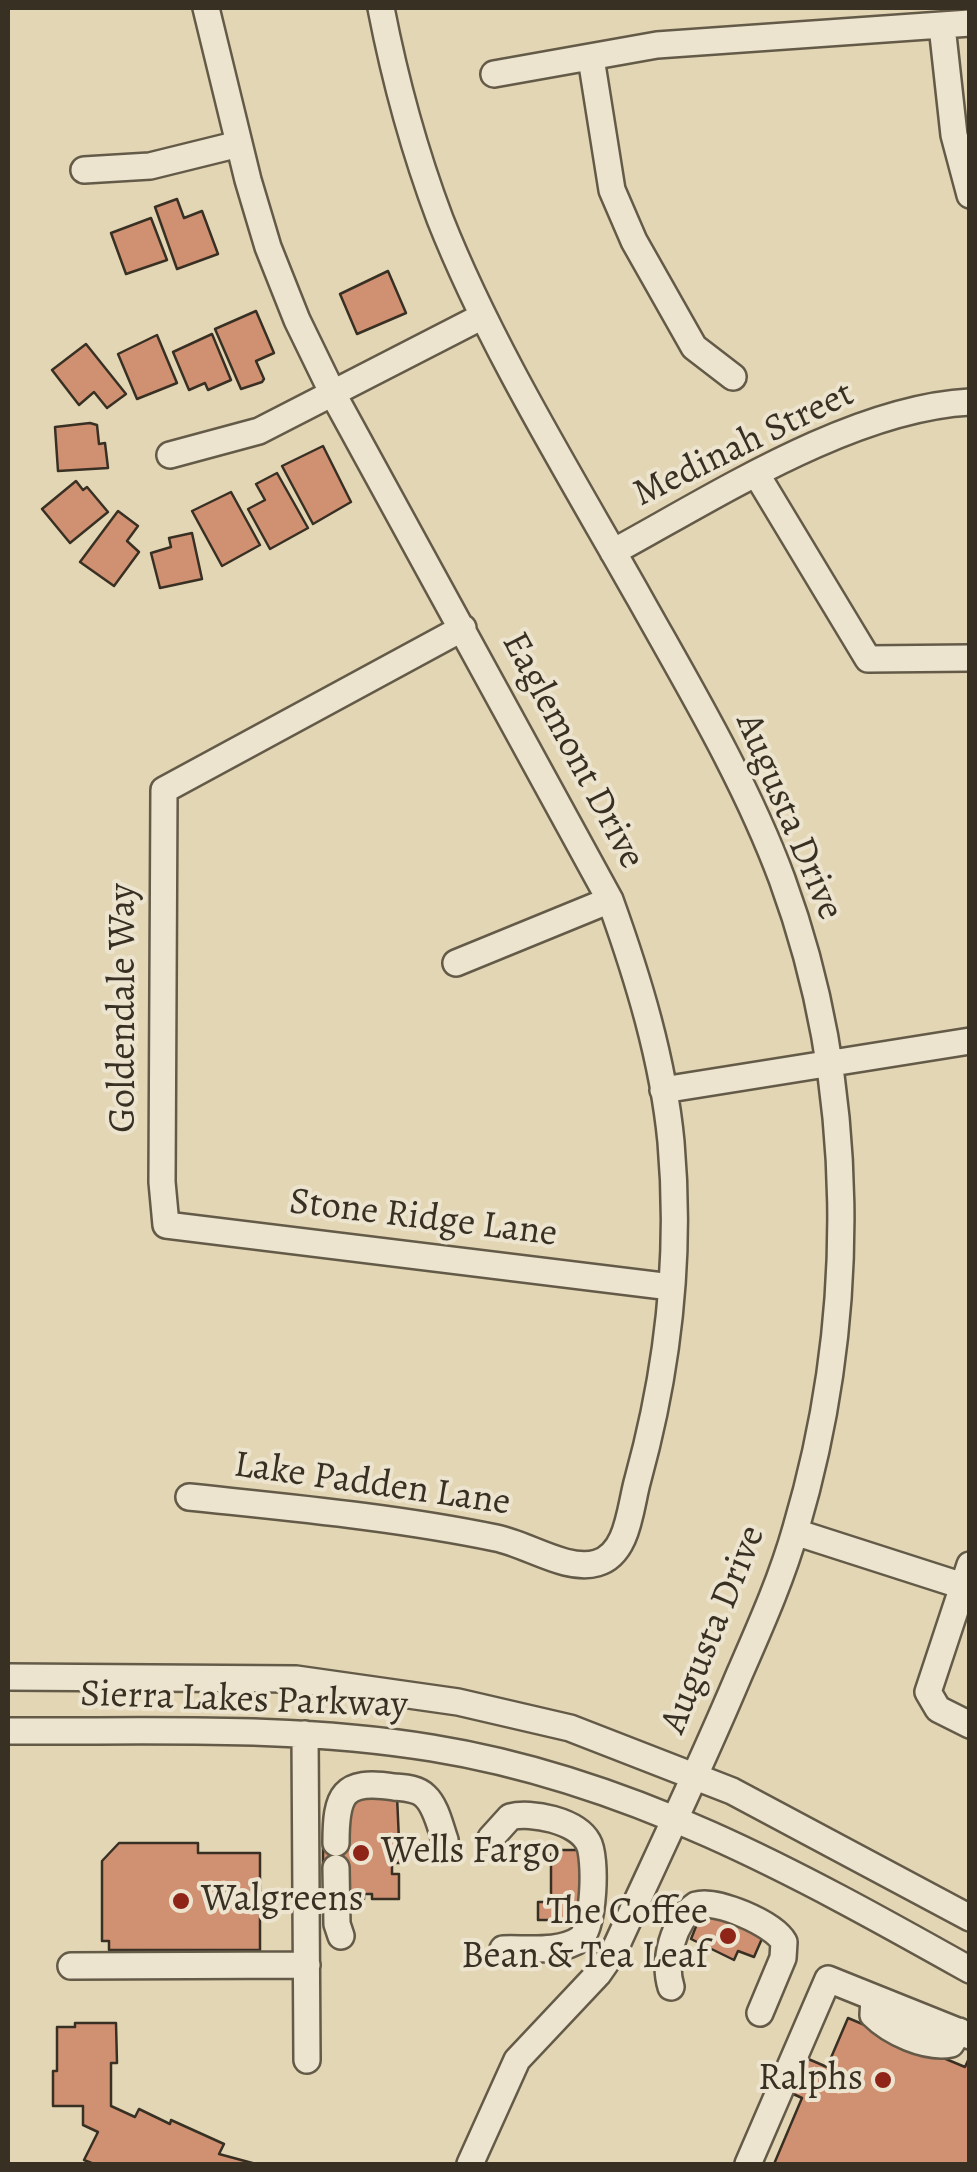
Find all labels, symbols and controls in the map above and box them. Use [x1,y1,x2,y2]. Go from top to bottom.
street label: Medinah Street [626,372,862,518]
street label: Eaglemont Drive [490,625,654,877]
street label: Augusta Drive [724,707,852,927]
street label: Goldendale Way [102,883,148,1133]
street label: Stone Ridge Lane [287,1180,559,1258]
street label: Lake Padden Lane [231,1443,513,1527]
street label: Augusta Drive [652,1519,776,1741]
street label: Sierra Lakes Parkway [79,1672,409,1730]
place label: Wells Fargo [381,1830,560,1876]
marker: Wells Fargo [350,1842,372,1864]
place label: Walgreens [201,1878,364,1924]
marker: Walgreens [170,1890,192,1912]
place label: The Coffee Bean & Tea Leaf [461,1891,708,1980]
marker: The Coffee Bean & Tea Leaf [717,1925,739,1947]
place label: Ralphs [758,2057,863,2103]
marker: Ralphs [872,2069,894,2091]

